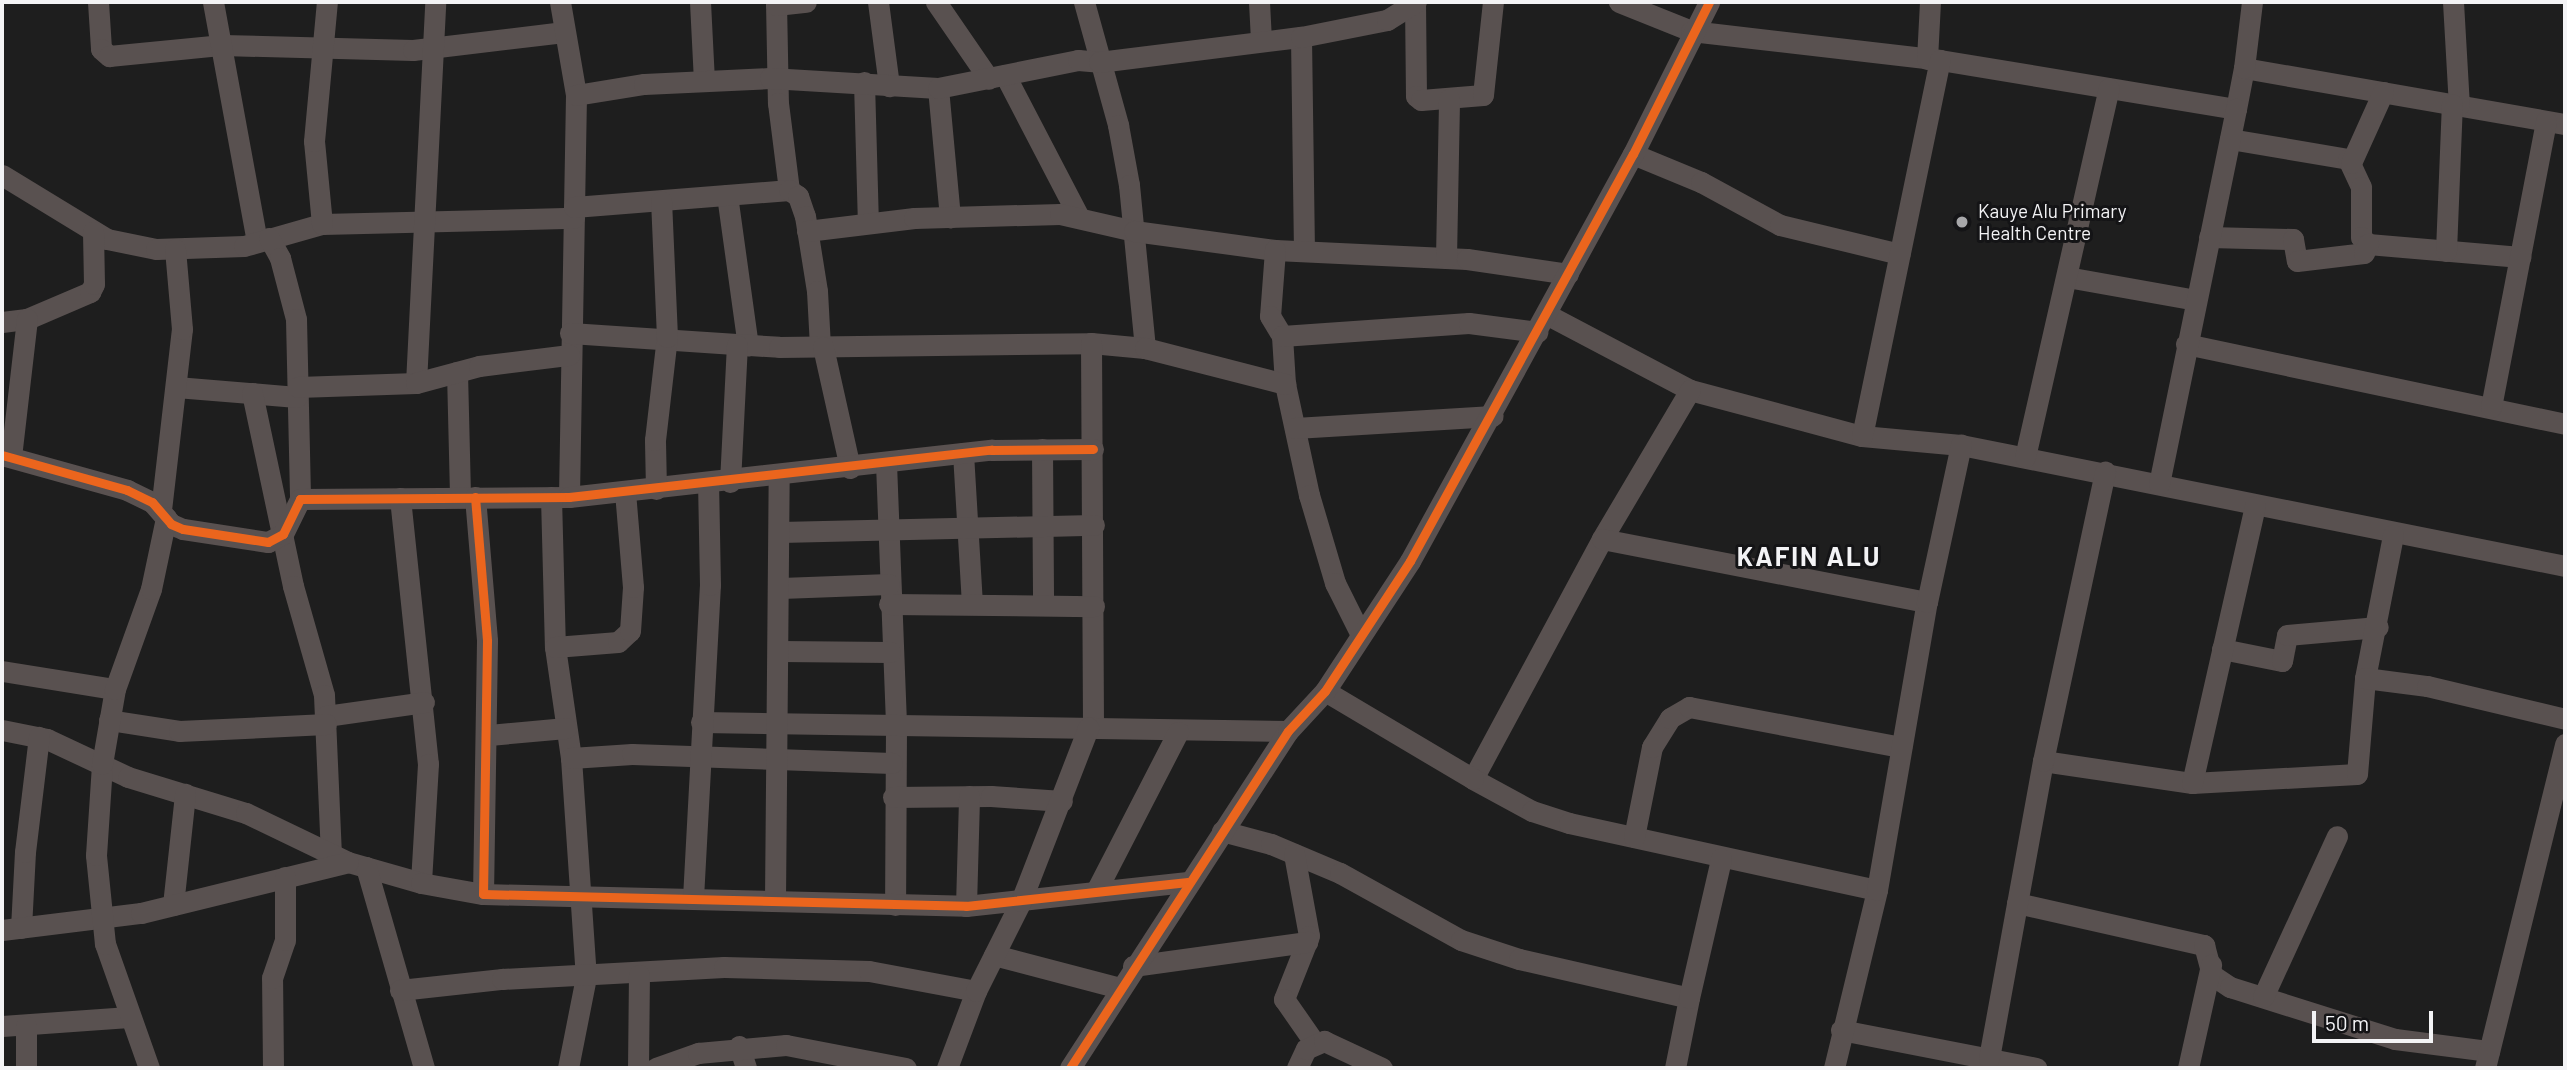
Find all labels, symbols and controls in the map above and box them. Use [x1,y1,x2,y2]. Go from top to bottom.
place label: Kauye Alu Primary Health Centre [1978,200,2126,244]
marker: Kauye Alu Primary Health Centre [1952,212,1972,232]
district label: KAFIN ALU [1738,540,1880,572]
scale bar [2315,996,2436,1040]
text: 50 m [2325,1010,2369,1035]

